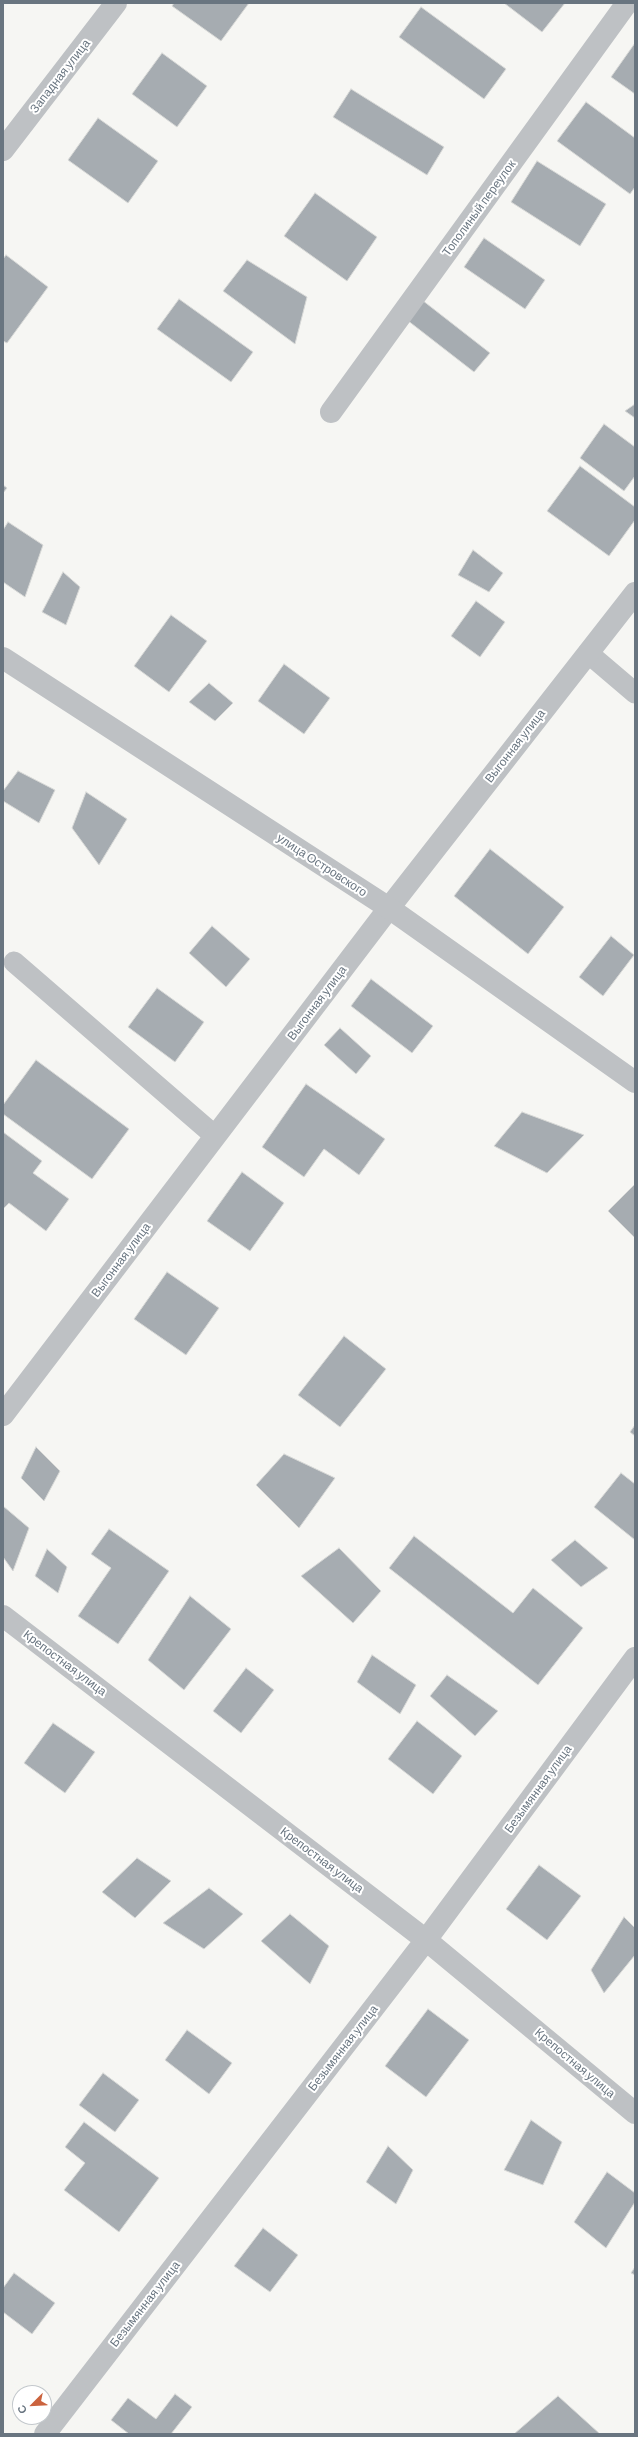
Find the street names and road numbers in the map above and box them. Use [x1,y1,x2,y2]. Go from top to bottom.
street label: Западная улица [27,36,93,116]
street label: Тополиный переулок [439,157,519,259]
street label: Выгонная улица [482,706,548,786]
street label: улица Островского [274,830,370,900]
street label: Выгонная улица [284,963,350,1043]
street label: Выгонная улица [88,1220,154,1300]
street label: Крепостная улица [21,1627,109,1699]
street label: Безымянная улица [501,1742,575,1836]
street label: Крепостная улица [278,1824,366,1896]
street label: Безымянная улица [305,2002,381,2094]
street label: Крепостная улица [532,2025,618,2101]
street label: Безымянная улица [107,2258,183,2350]

